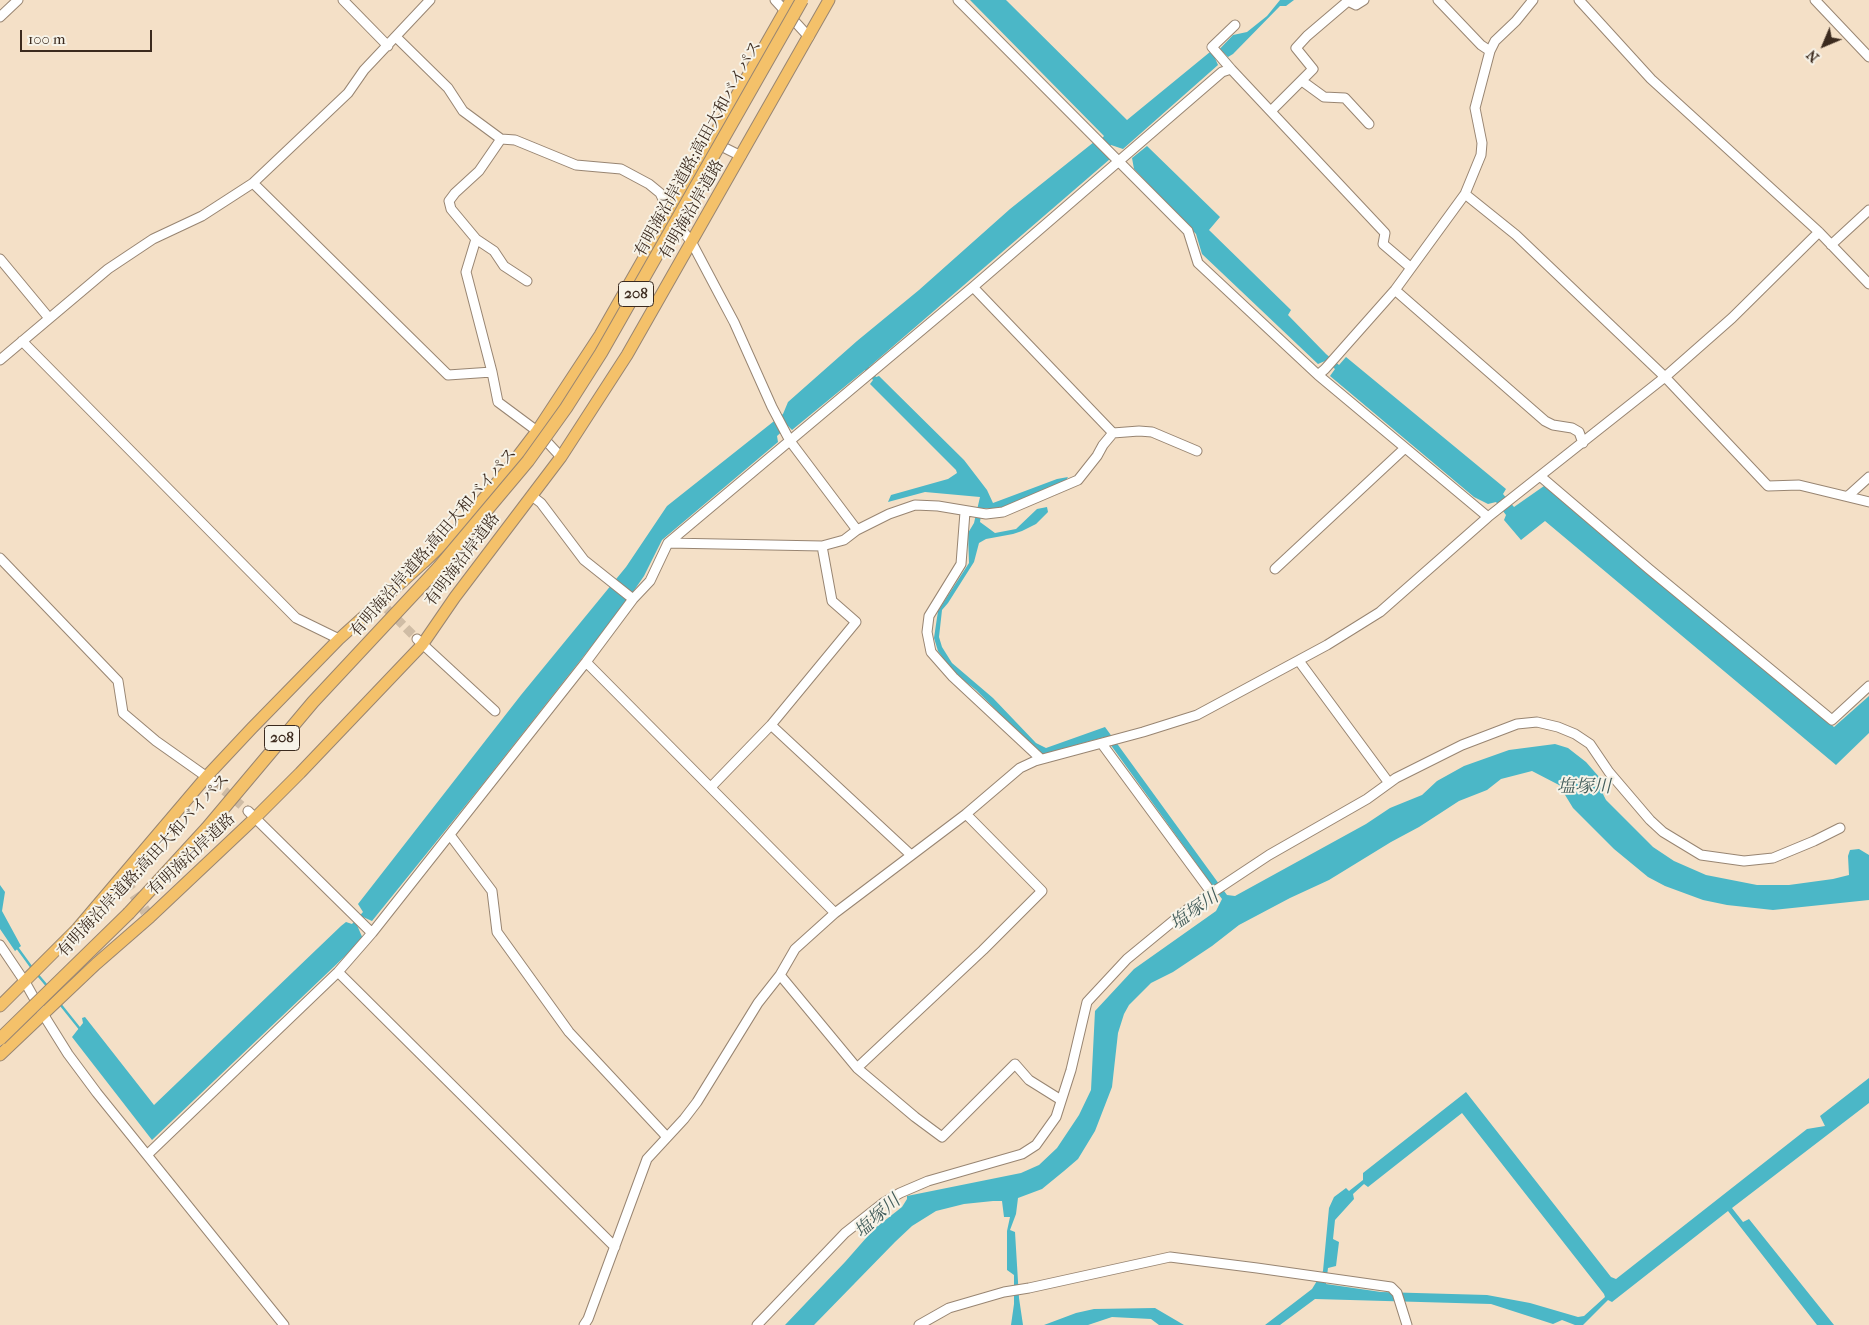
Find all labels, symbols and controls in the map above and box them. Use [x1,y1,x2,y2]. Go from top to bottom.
scale bar [22,20,155,52]
north arrow [1799,20,1849,70]
text: 100 m [28,30,66,48]
street label: 有明海沿岸道路;高田大和バイパス [631,38,767,260]
text: N [1803,46,1823,66]
street label: 有明海沿岸道路 [656,157,728,263]
road number: 208 [618,282,654,306]
street label: 有明海沿岸道路;高田大和バイパス [347,445,521,641]
street label: 有明海沿岸道路 [422,509,504,611]
road number: 208 [264,726,300,750]
street label: 有明海沿岸道路;高田大和バイパス [54,770,234,962]
water label: 塩塚川 [1557,777,1611,799]
street label: 有明海沿岸道路 [144,810,240,900]
water label: 塩塚川 [1167,887,1223,935]
water label: 塩塚川 [851,1191,905,1243]

